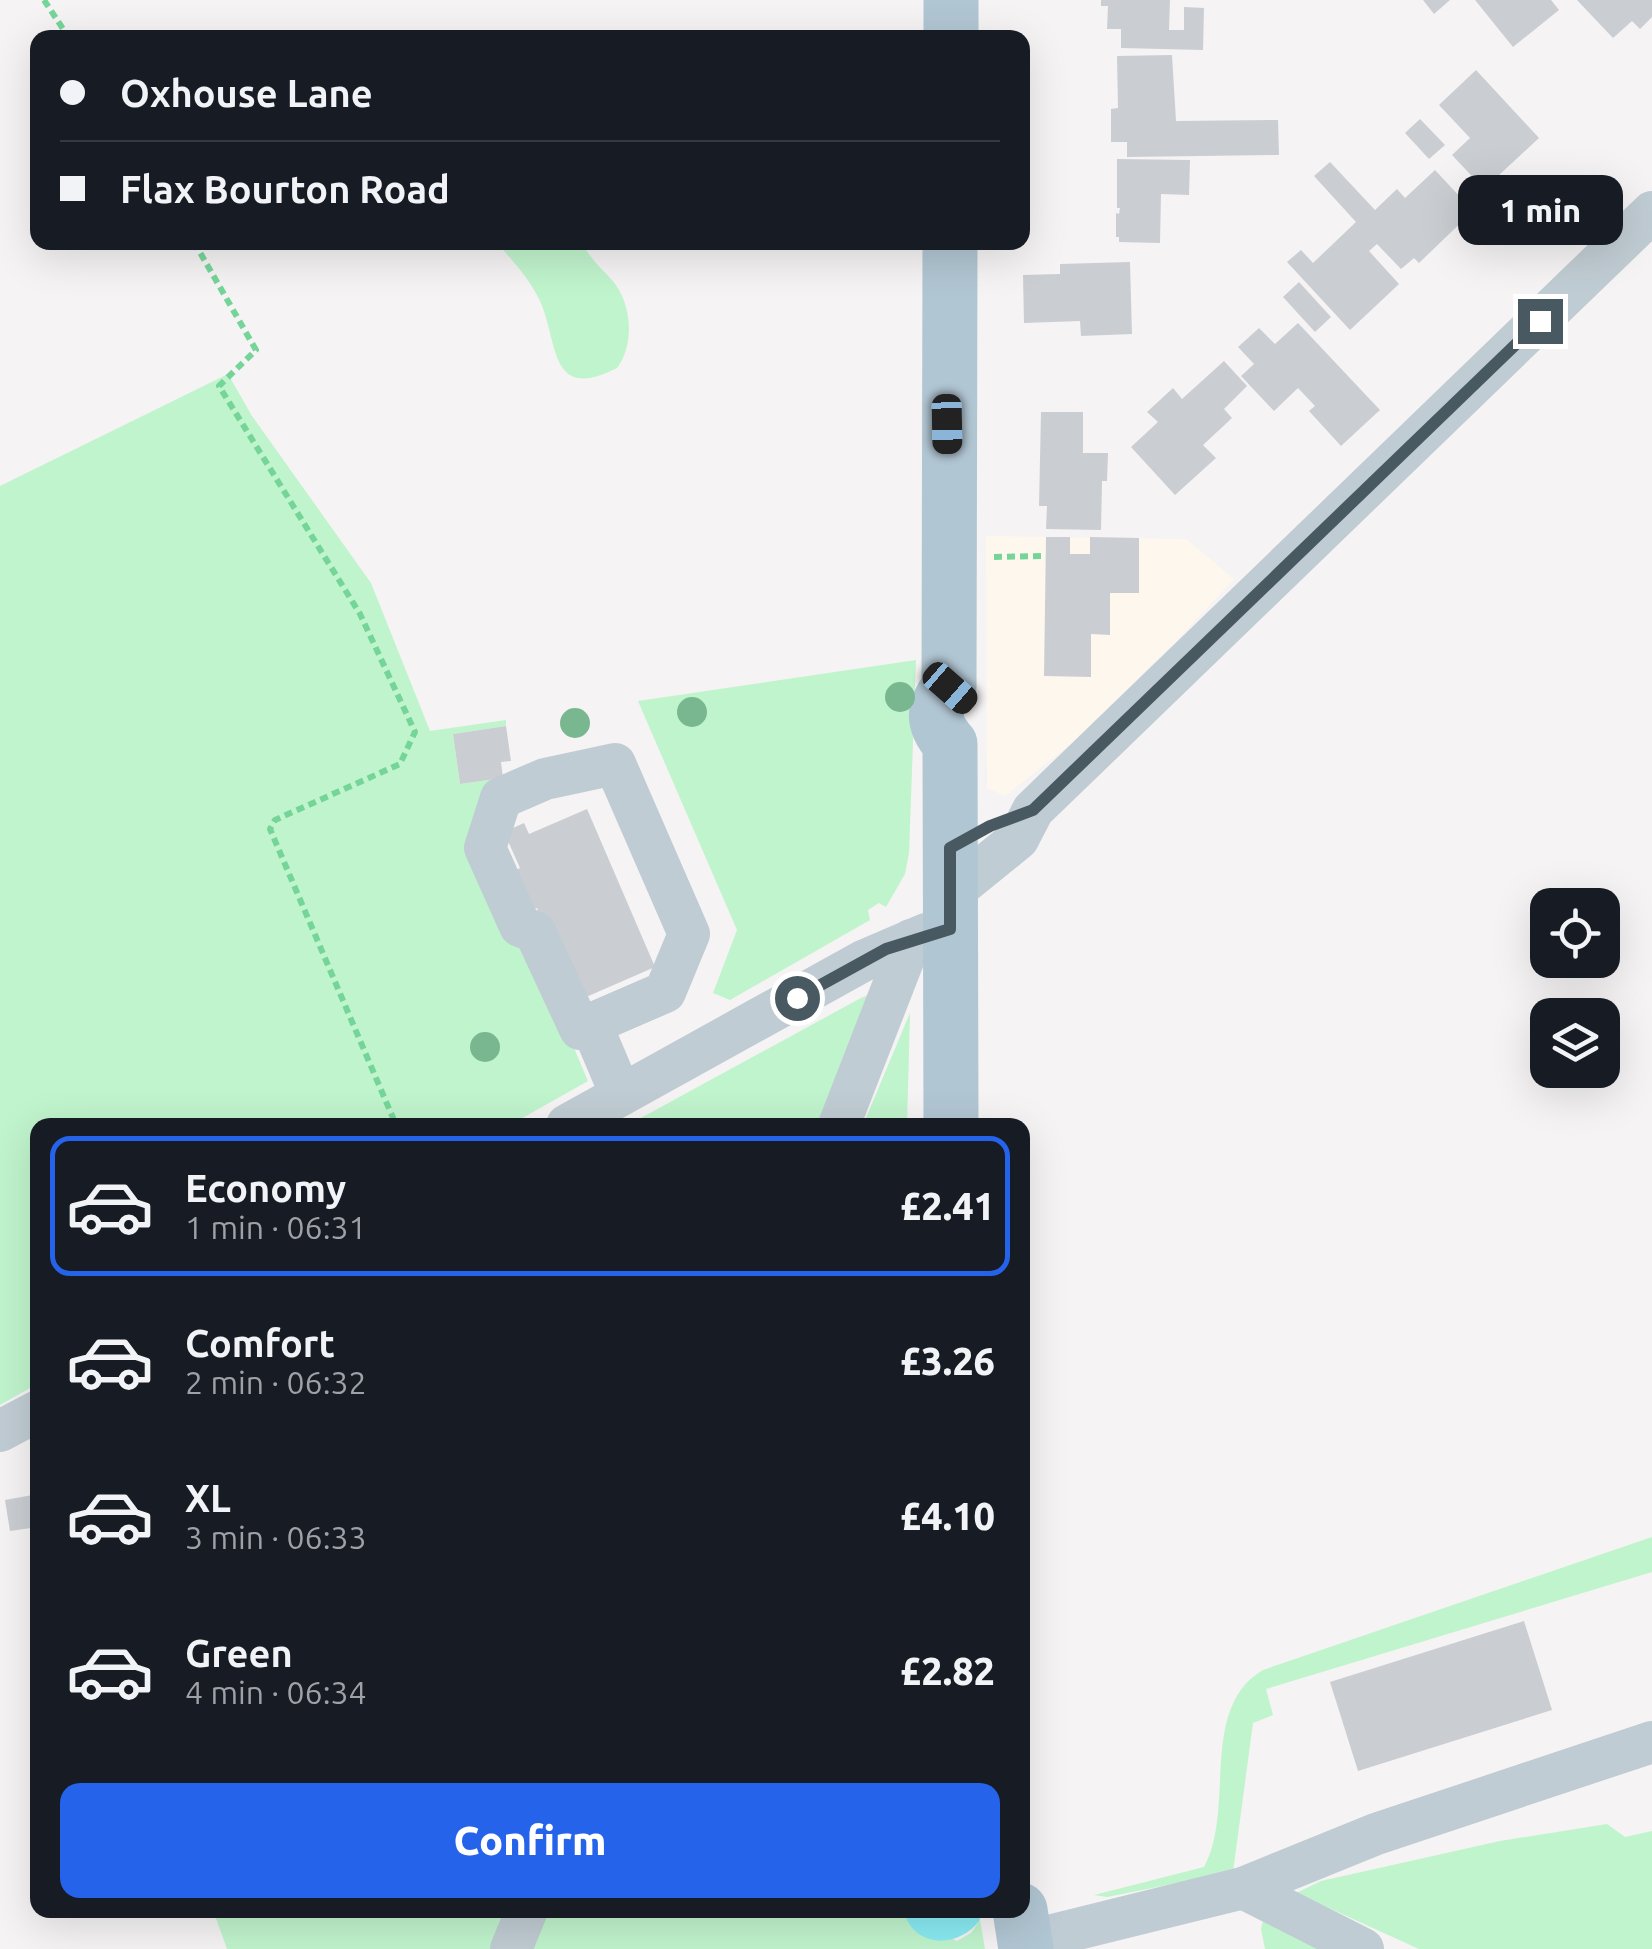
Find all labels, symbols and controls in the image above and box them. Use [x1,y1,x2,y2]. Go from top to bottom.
text: Oxhouse Lane [120,72,373,114]
text: Flax Bourton Road [120,168,450,210]
callout: 1 min [1458,176,1622,246]
text: 1 min [1500,192,1581,228]
route end [1518,299,1563,344]
car [931,394,963,454]
car [918,657,982,719]
map controls [1530,888,1620,1088]
button: locate [1530,888,1620,978]
route start [775,976,820,1021]
button: layers [1530,998,1620,1088]
icon: car [65,1161,155,1251]
text: Economy [185,1167,346,1209]
text: £2.41 [900,1185,995,1227]
text: 1 min · 06:31 [185,1209,367,1245]
icon: car [65,1316,155,1406]
text: Comfort [185,1322,335,1364]
text: £3.26 [900,1340,995,1382]
text: 2 min · 06:32 [185,1364,367,1400]
icon: car [65,1471,155,1561]
text: XL [185,1477,231,1519]
text: £4.10 [900,1495,995,1537]
text: 3 min · 06:33 [185,1519,367,1555]
icon: car [65,1626,155,1716]
text: Green [185,1632,293,1674]
text: £2.82 [900,1650,995,1692]
text: 4 min · 06:34 [185,1674,367,1710]
button: Confirm [60,1783,1000,1898]

